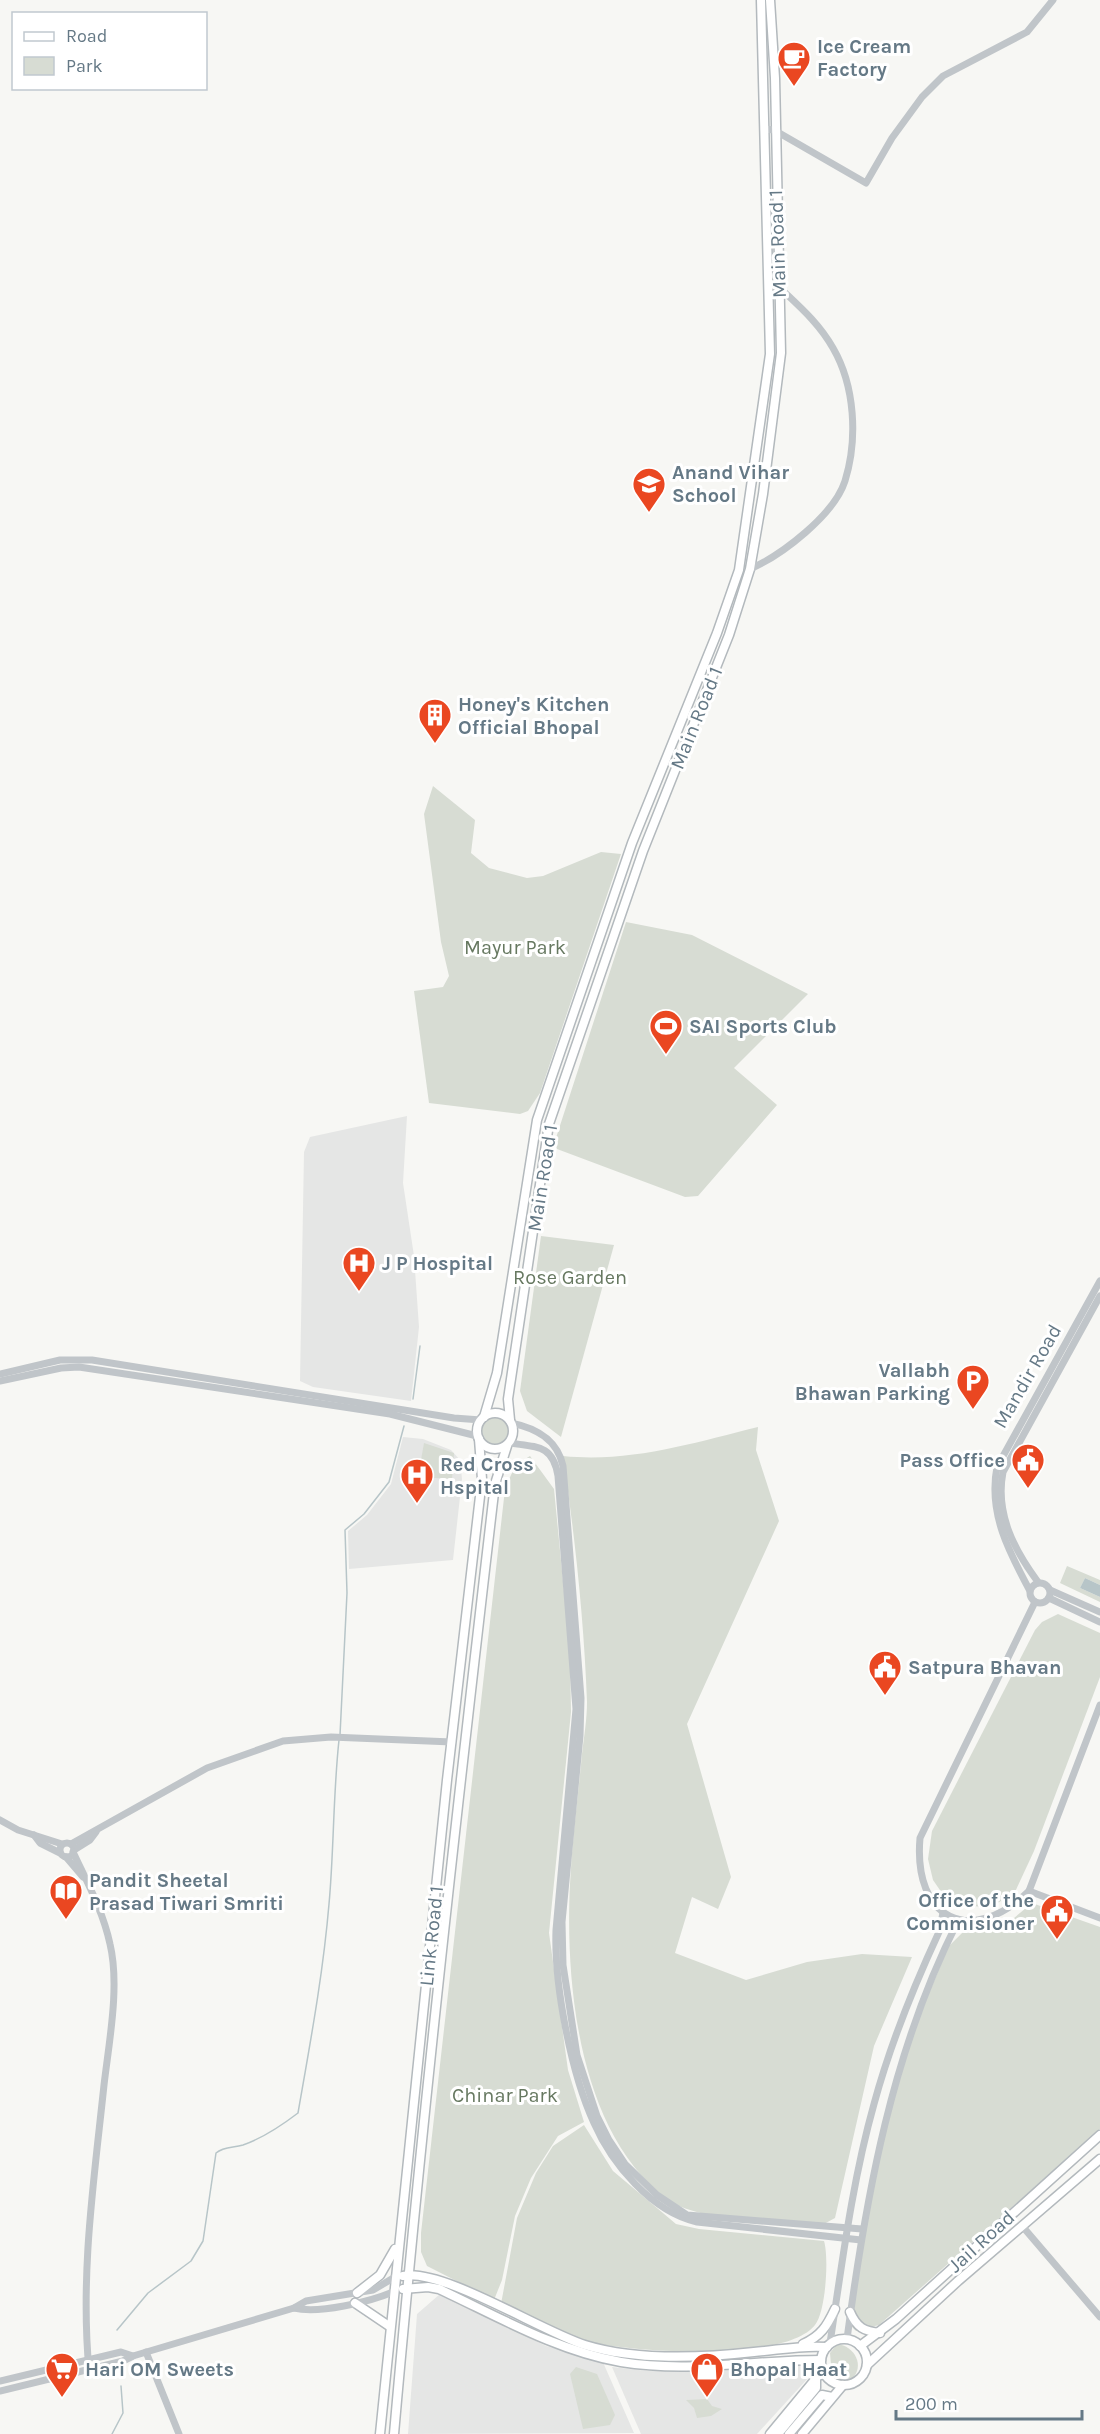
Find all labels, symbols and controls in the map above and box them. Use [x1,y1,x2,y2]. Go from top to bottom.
legend [12,12,207,90]
text: Road [66,25,107,47]
place label: Ice Cream Factory [817,35,911,81]
cafe icon: Ice Cream Factory [776,40,812,87]
text: Park [66,55,103,77]
street label: Main Road 1 [764,190,791,298]
place label: Anand Vihar School [672,461,789,507]
school or university icon: Anand Vihar School [631,466,667,513]
street label: Main Road 1 [666,664,727,773]
place label: Honey's Kitchen Official Bhopal [458,693,609,739]
building icon: Honey's Kitchen Official Bhopal [417,697,453,744]
park label: Mayur Park [464,936,566,959]
sports icon: SAI Sports Club [648,1008,684,1055]
place label: SAI Sports Club [689,1015,837,1038]
street label: Main Road 1 [523,1123,562,1233]
hospital icon: J P Hospital [341,1245,377,1292]
place label: J P Hospital [382,1252,493,1275]
park label: Rose Garden [513,1266,627,1289]
street label: Mandir Road [989,1320,1066,1432]
place label: Vallabh Bhawan Parking [795,1359,950,1405]
parking icon: Vallabh Bhawan Parking [955,1363,991,1410]
public building icon: Pass Office [1010,1442,1046,1489]
place label: Pass Office [899,1449,1005,1472]
place label: Red Cross Hspital [440,1453,534,1499]
hospital icon: Red Cross Hspital [399,1457,435,1504]
public building icon: Satpura Bhavan [867,1649,903,1696]
place label: Satpura Bhavan [908,1656,1061,1679]
place label: Pandit Sheetal Prasad Tiwari Smriti [89,1869,284,1915]
library icon: Pandit Sheetal Prasad Tiwari Smriti [48,1873,84,1920]
street label: Link Road 1 [415,1885,448,1987]
place label: Office of the Commisioner [906,1889,1034,1935]
public building icon: Office of the Commisioner [1039,1893,1075,1940]
park label: Chinar Park [452,2084,558,2107]
street label: Jail Road [943,2206,1019,2277]
supermarket icon: Hari OM Sweets [44,2351,80,2398]
shop icon: Bhopal Haat [689,2351,725,2398]
place label: Hari OM Sweets [85,2358,234,2381]
place label: Bhopal Haat [730,2358,847,2381]
scale bar [896,2383,1082,2421]
text: 200 m [905,2393,958,2415]

